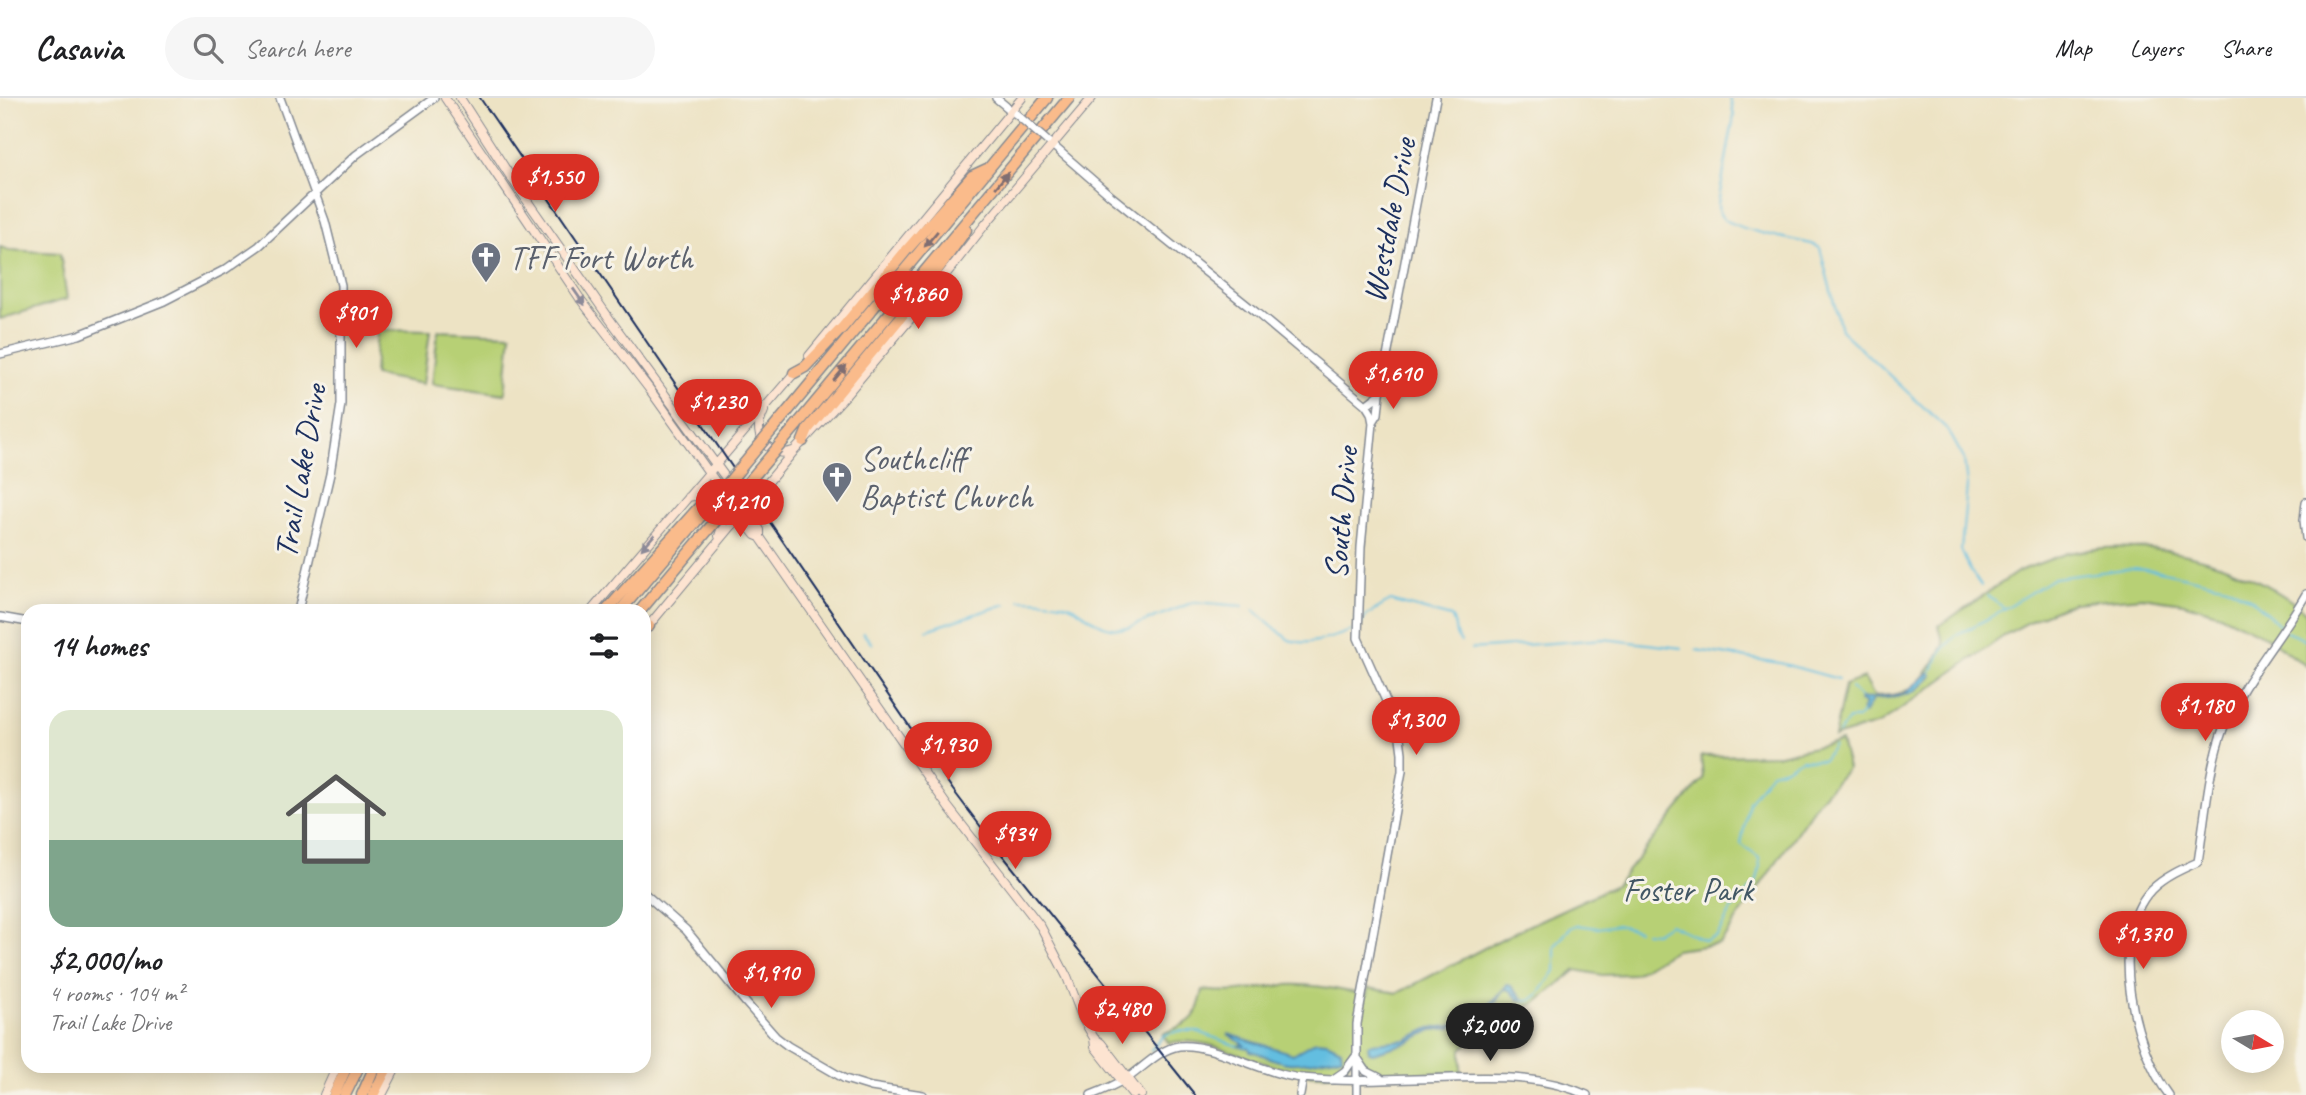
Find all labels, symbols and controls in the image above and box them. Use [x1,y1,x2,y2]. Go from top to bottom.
search box [165,17,655,80]
text: Casavia [35,27,123,69]
icon: search [189,29,227,67]
text: Search here [245,32,351,65]
text: Map [2055,33,2092,63]
text: Layers [2130,33,2183,63]
text: Share [2221,33,2271,63]
street label: Westdale Drive [1353,132,1426,306]
pin: $1,550 [498,155,612,214]
text: $1,550 [527,162,583,191]
one-way arrow [994,171,1009,189]
one-way arrow [923,230,938,248]
place label: TFF Fort Worth [509,237,695,279]
church icon: TFF Fort Worth [469,240,503,284]
pin: $1,860 [861,272,975,331]
text: $1,860 [890,279,946,308]
one-way arrow [572,288,586,306]
pin: $901 [315,290,397,350]
text: $901 [335,298,377,327]
pin: $1,610 [1336,352,1450,411]
text: $1,610 [1365,359,1421,388]
one-way arrow [832,365,847,382]
street label: Trail Lake Drive [264,379,336,561]
pin: $1,230 [661,380,775,439]
text: $1,230 [690,387,746,416]
place label: Southcliff Baptist Church [860,438,1035,518]
street label: South Drive [1314,443,1368,581]
church icon: Southcliff Baptist Church [820,460,854,504]
pin: $1,210 [683,480,797,539]
text: $1,210 [712,487,768,516]
one-way arrow [640,533,656,551]
text: 14 homes [49,627,147,665]
icon: filters [585,627,623,665]
pin: $1,180 [2148,684,2262,743]
text: $1,180 [2177,691,2233,720]
pin: $1,300 [1359,698,1473,757]
text: $1,300 [1388,705,1444,734]
pin: $1,930 [891,722,1005,782]
text: $1,930 [920,730,976,759]
icon: home [273,756,399,882]
pin: $934 [974,812,1056,871]
text: $934 [994,819,1036,848]
park label: Foster Park [1623,869,1755,911]
pin: $1,370 [2086,912,2200,971]
text: $1,370 [2115,919,2171,948]
text: $2,000/mo [49,941,161,979]
pin: $1,910 [714,950,828,1010]
text: $1,910 [743,958,799,987]
text: 4 rooms · 104 m² [49,979,184,1008]
pin: $2,480 [1065,986,1179,1046]
text: $2,480 [1094,994,1150,1023]
pin: $2,000 [1433,1004,1547,1063]
text: Trail Lake Drive [49,1008,171,1037]
north arrow [2221,1010,2284,1073]
map controls [2221,1010,2284,1073]
text: $2,000 [1462,1011,1518,1040]

